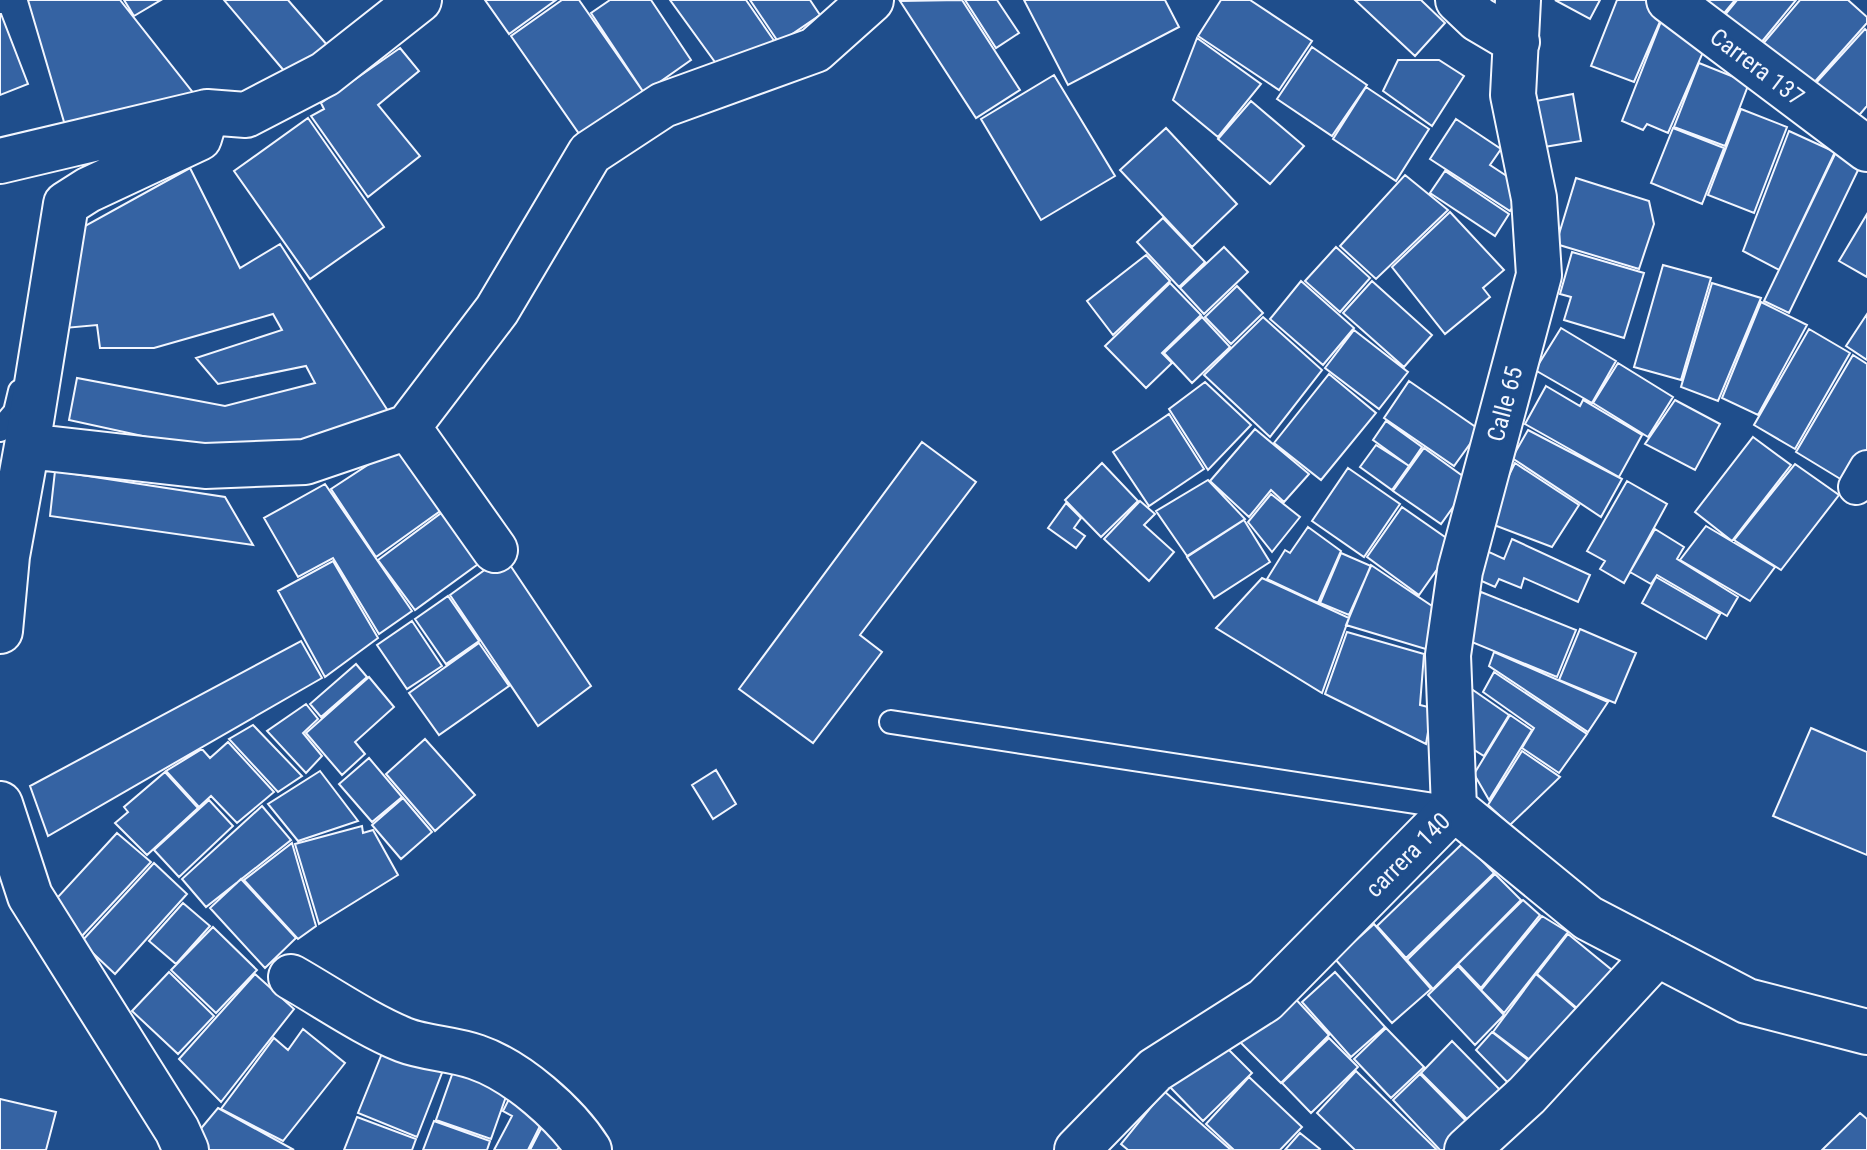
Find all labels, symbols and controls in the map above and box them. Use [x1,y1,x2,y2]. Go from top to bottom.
street label: Carrera 137 [1705,23,1809,111]
street label: Calle 65 [1482,363,1528,445]
street label: carrera 140 [1360,807,1456,903]

